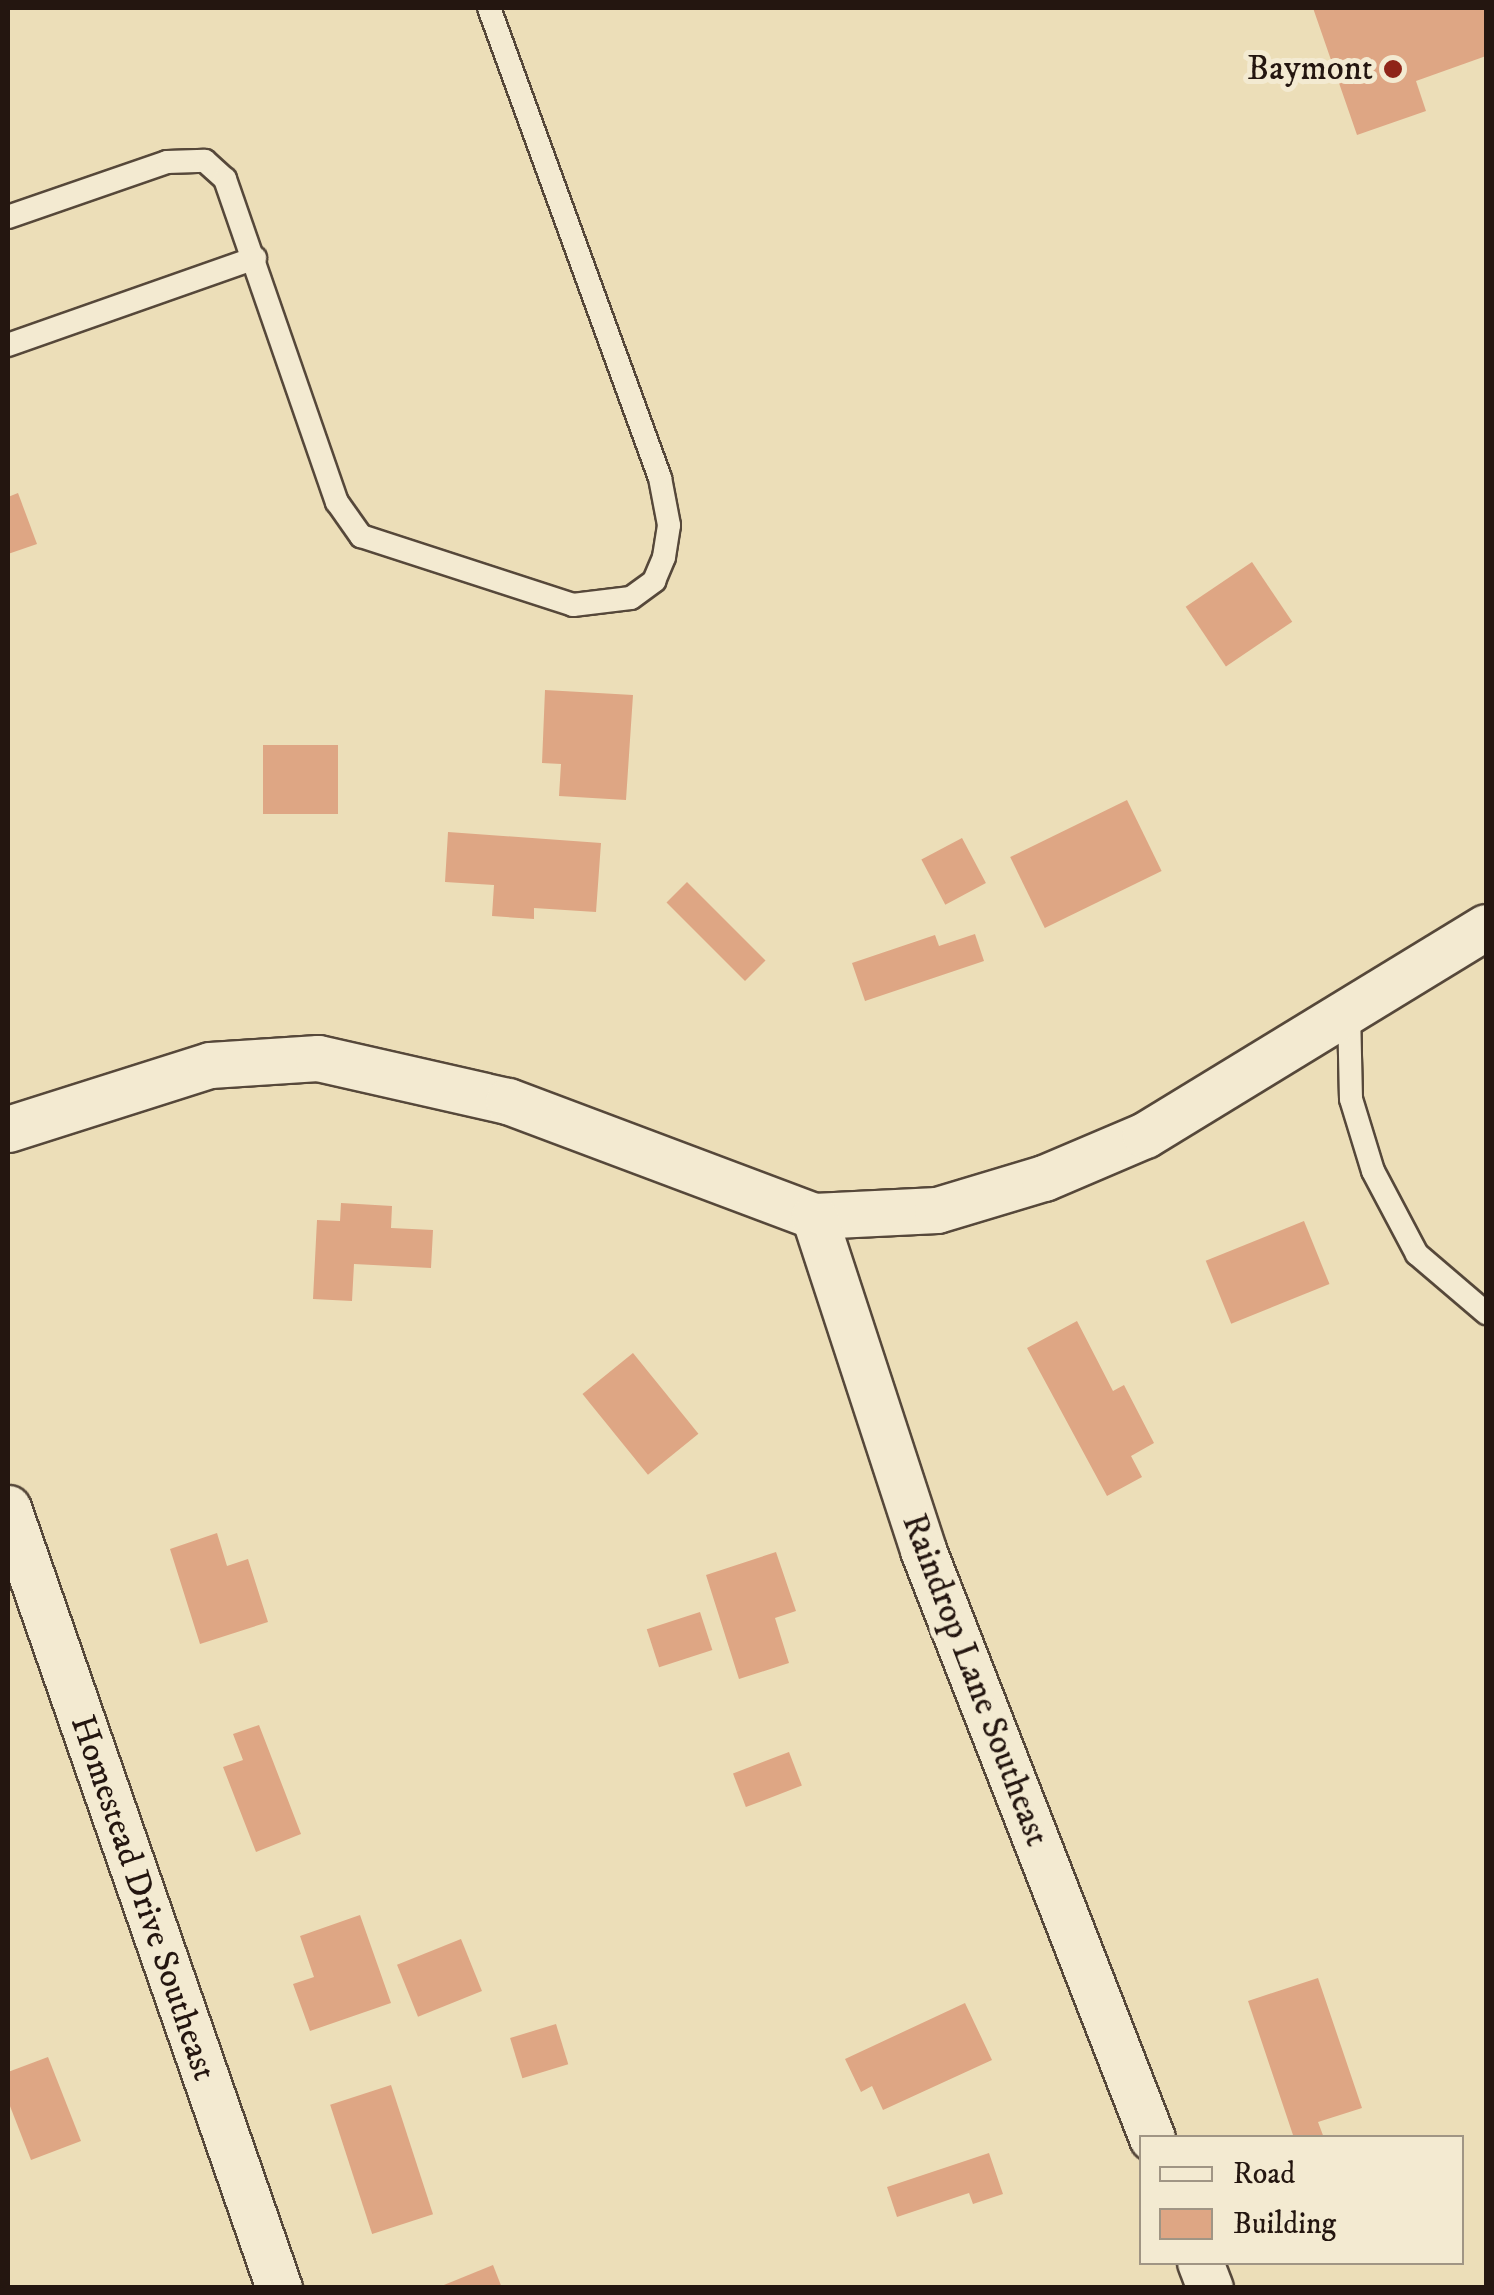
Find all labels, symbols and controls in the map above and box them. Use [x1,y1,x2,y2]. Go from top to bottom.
place label: Baymont [1247,48,1373,90]
marker: Baymont [1382,58,1404,80]
street label: Raindrop Lane Southeast [892,1508,1058,1852]
street label: Homestead Drive Southeast [61,1710,225,2086]
legend [1139,2135,1464,2265]
text: Road [1233,2156,1295,2193]
text: Building [1233,2206,1336,2243]

